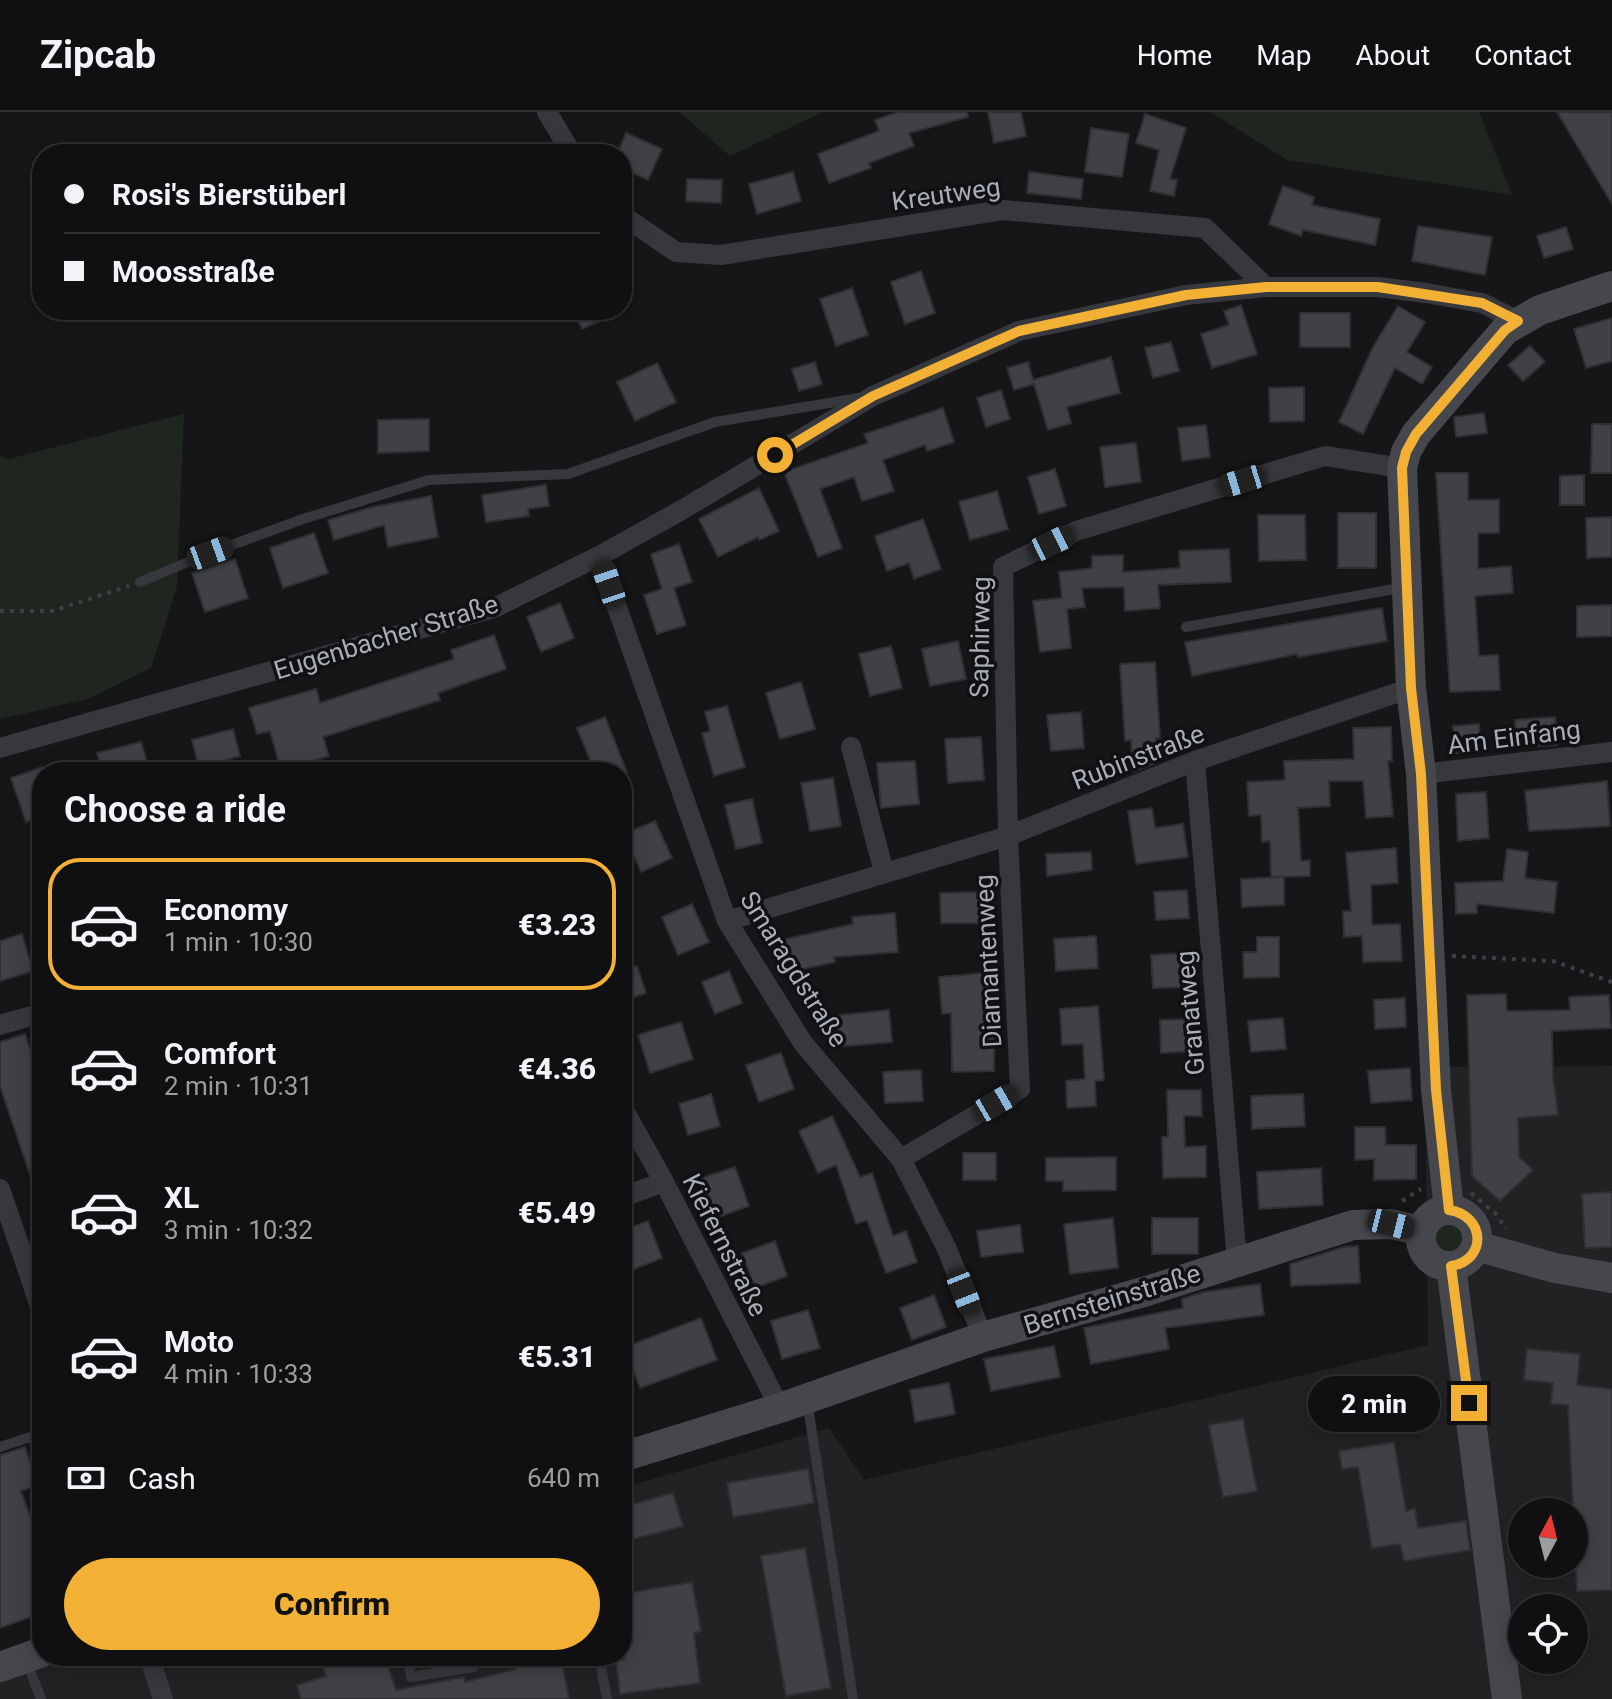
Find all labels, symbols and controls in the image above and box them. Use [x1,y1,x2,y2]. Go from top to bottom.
text: Zipcab [40,33,156,77]
text: Home [1137,39,1212,72]
text: Map [1256,39,1312,72]
text: About [1356,39,1430,72]
text: Contact [1474,39,1572,72]
street label: Kreutweg [890,172,1002,216]
text: Rosi's Bierstüberl [112,177,347,212]
text: Moosstraße [112,254,275,289]
route start [757,437,793,473]
car [1216,463,1268,499]
car [1025,522,1079,564]
car [183,534,237,572]
car [590,557,628,611]
street label: Saphirweg [964,576,996,698]
street label: Eugenbacher Straße [270,589,502,685]
street label: Am Einfang [1446,714,1582,760]
street label: Rubinstraße [1068,718,1208,796]
text: Choose a ride [64,789,286,831]
street label: Diamantenweg [968,874,1008,1048]
street label: Smaragdstraße [734,886,854,1052]
icon: car [68,888,140,960]
text: Economy [164,892,288,927]
text: €3.23 [518,907,596,942]
text: 1 min · 10:30 [164,927,313,957]
street label: Granatweg [1170,949,1210,1077]
icon: car [68,1032,140,1104]
text: Comfort [164,1036,276,1071]
text: €4.36 [518,1051,596,1086]
text: 2 min · 10:31 [164,1071,313,1101]
car [969,1081,1023,1125]
street label: Kiefernstraße [676,1169,774,1321]
icon: car [68,1176,140,1248]
text: XL [164,1180,199,1215]
text: €5.49 [518,1195,596,1230]
car [1365,1207,1417,1241]
text: 3 min · 10:32 [164,1215,313,1245]
street label: Bernsteinstraße [1020,1258,1204,1340]
car [944,1265,984,1319]
icon: car [68,1320,140,1392]
text: Moto [164,1324,234,1359]
text: €5.31 [518,1339,596,1374]
text: 4 min · 10:33 [164,1359,313,1389]
callout: 2 min [1309,1375,1441,1431]
route end [1451,1385,1487,1421]
text: 2 min [1341,1389,1407,1419]
icon: cash [64,1456,108,1500]
text: Cash [128,1461,196,1496]
text: 640 m [527,1463,600,1493]
north arrow [1508,1498,1588,1578]
map controls [1508,1498,1588,1674]
button: Confirm [64,1558,600,1650]
button: locate [1508,1594,1588,1674]

